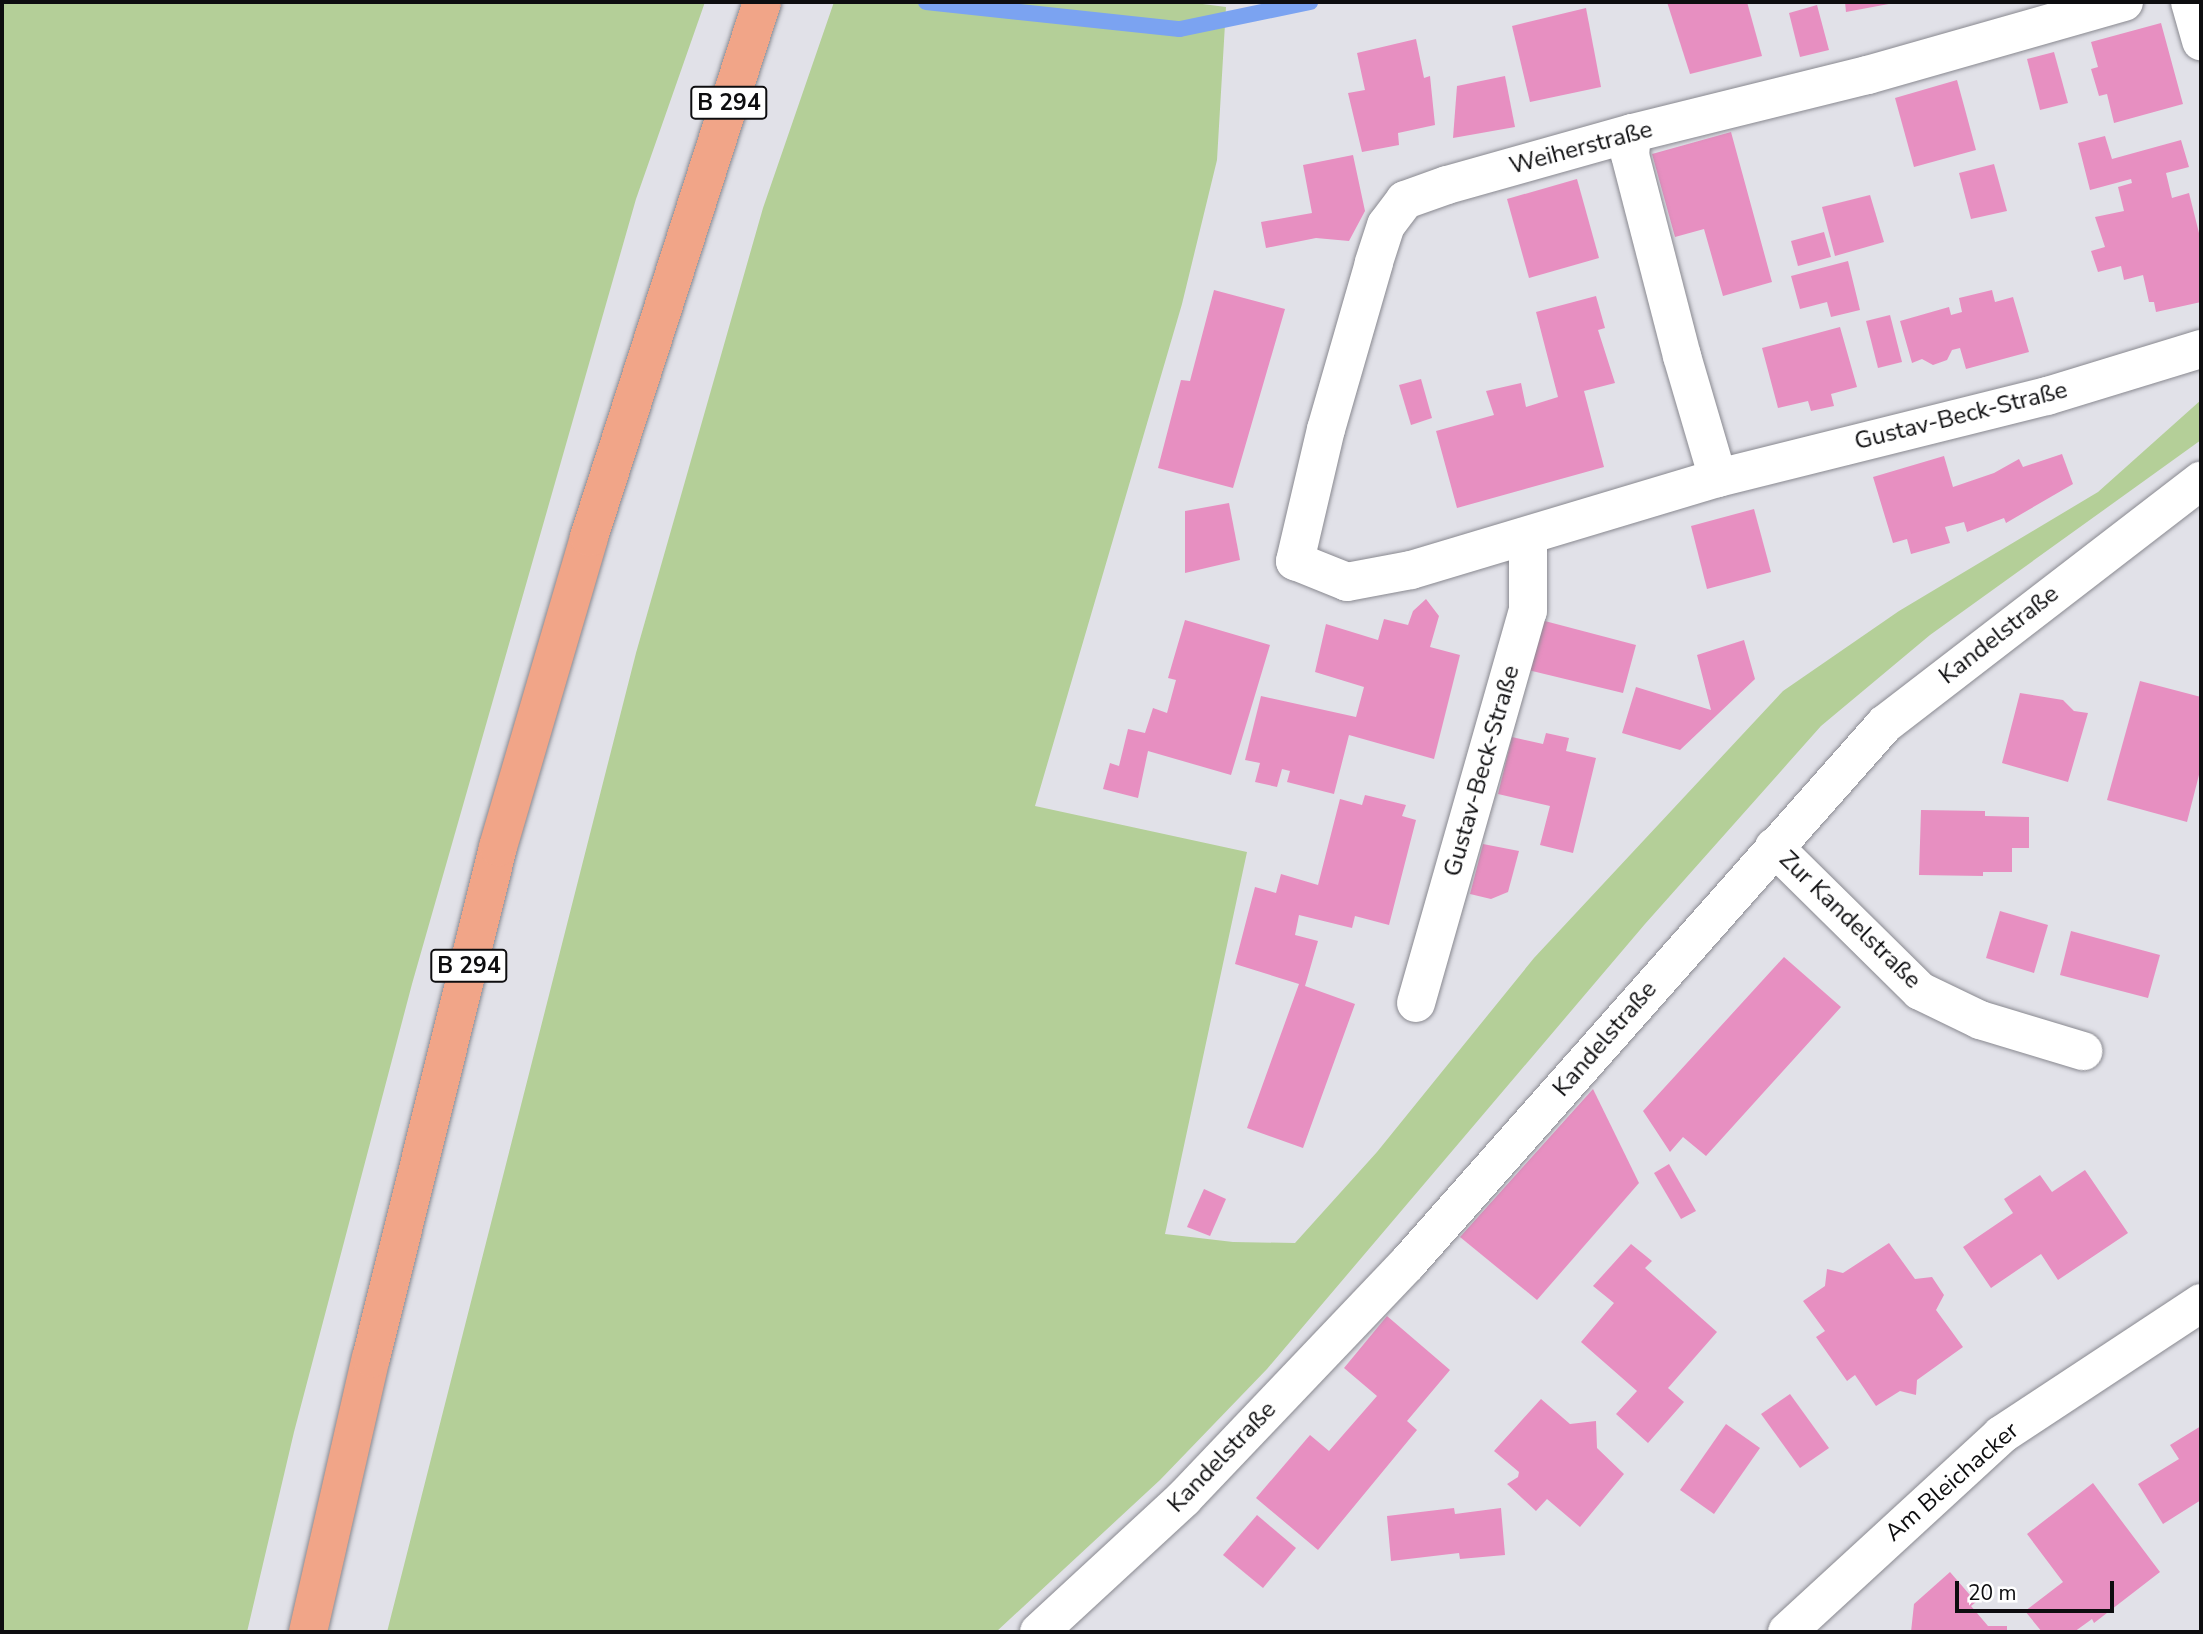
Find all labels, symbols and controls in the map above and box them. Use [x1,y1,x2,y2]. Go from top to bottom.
road number: B 294 [689,83,769,122]
street label: Weiherstraße [1506,115,1656,181]
street label: Gustav-Beck-Straße [1852,376,2070,456]
street label: Kandelstraße [1934,579,2064,691]
street label: Gustav-Beck-Straße [1438,662,1526,880]
street label: Zur Kandelstraße [1773,845,1927,995]
road number: B 294 [429,946,509,986]
street label: Kandelstraße [1547,975,1663,1103]
street label: Kandelstraße [1162,1395,1282,1519]
street label: Am Bleichacker [1879,1416,2025,1548]
scale bar [1958,1568,2117,1612]
text: 20 m [1968,1579,2017,1607]

